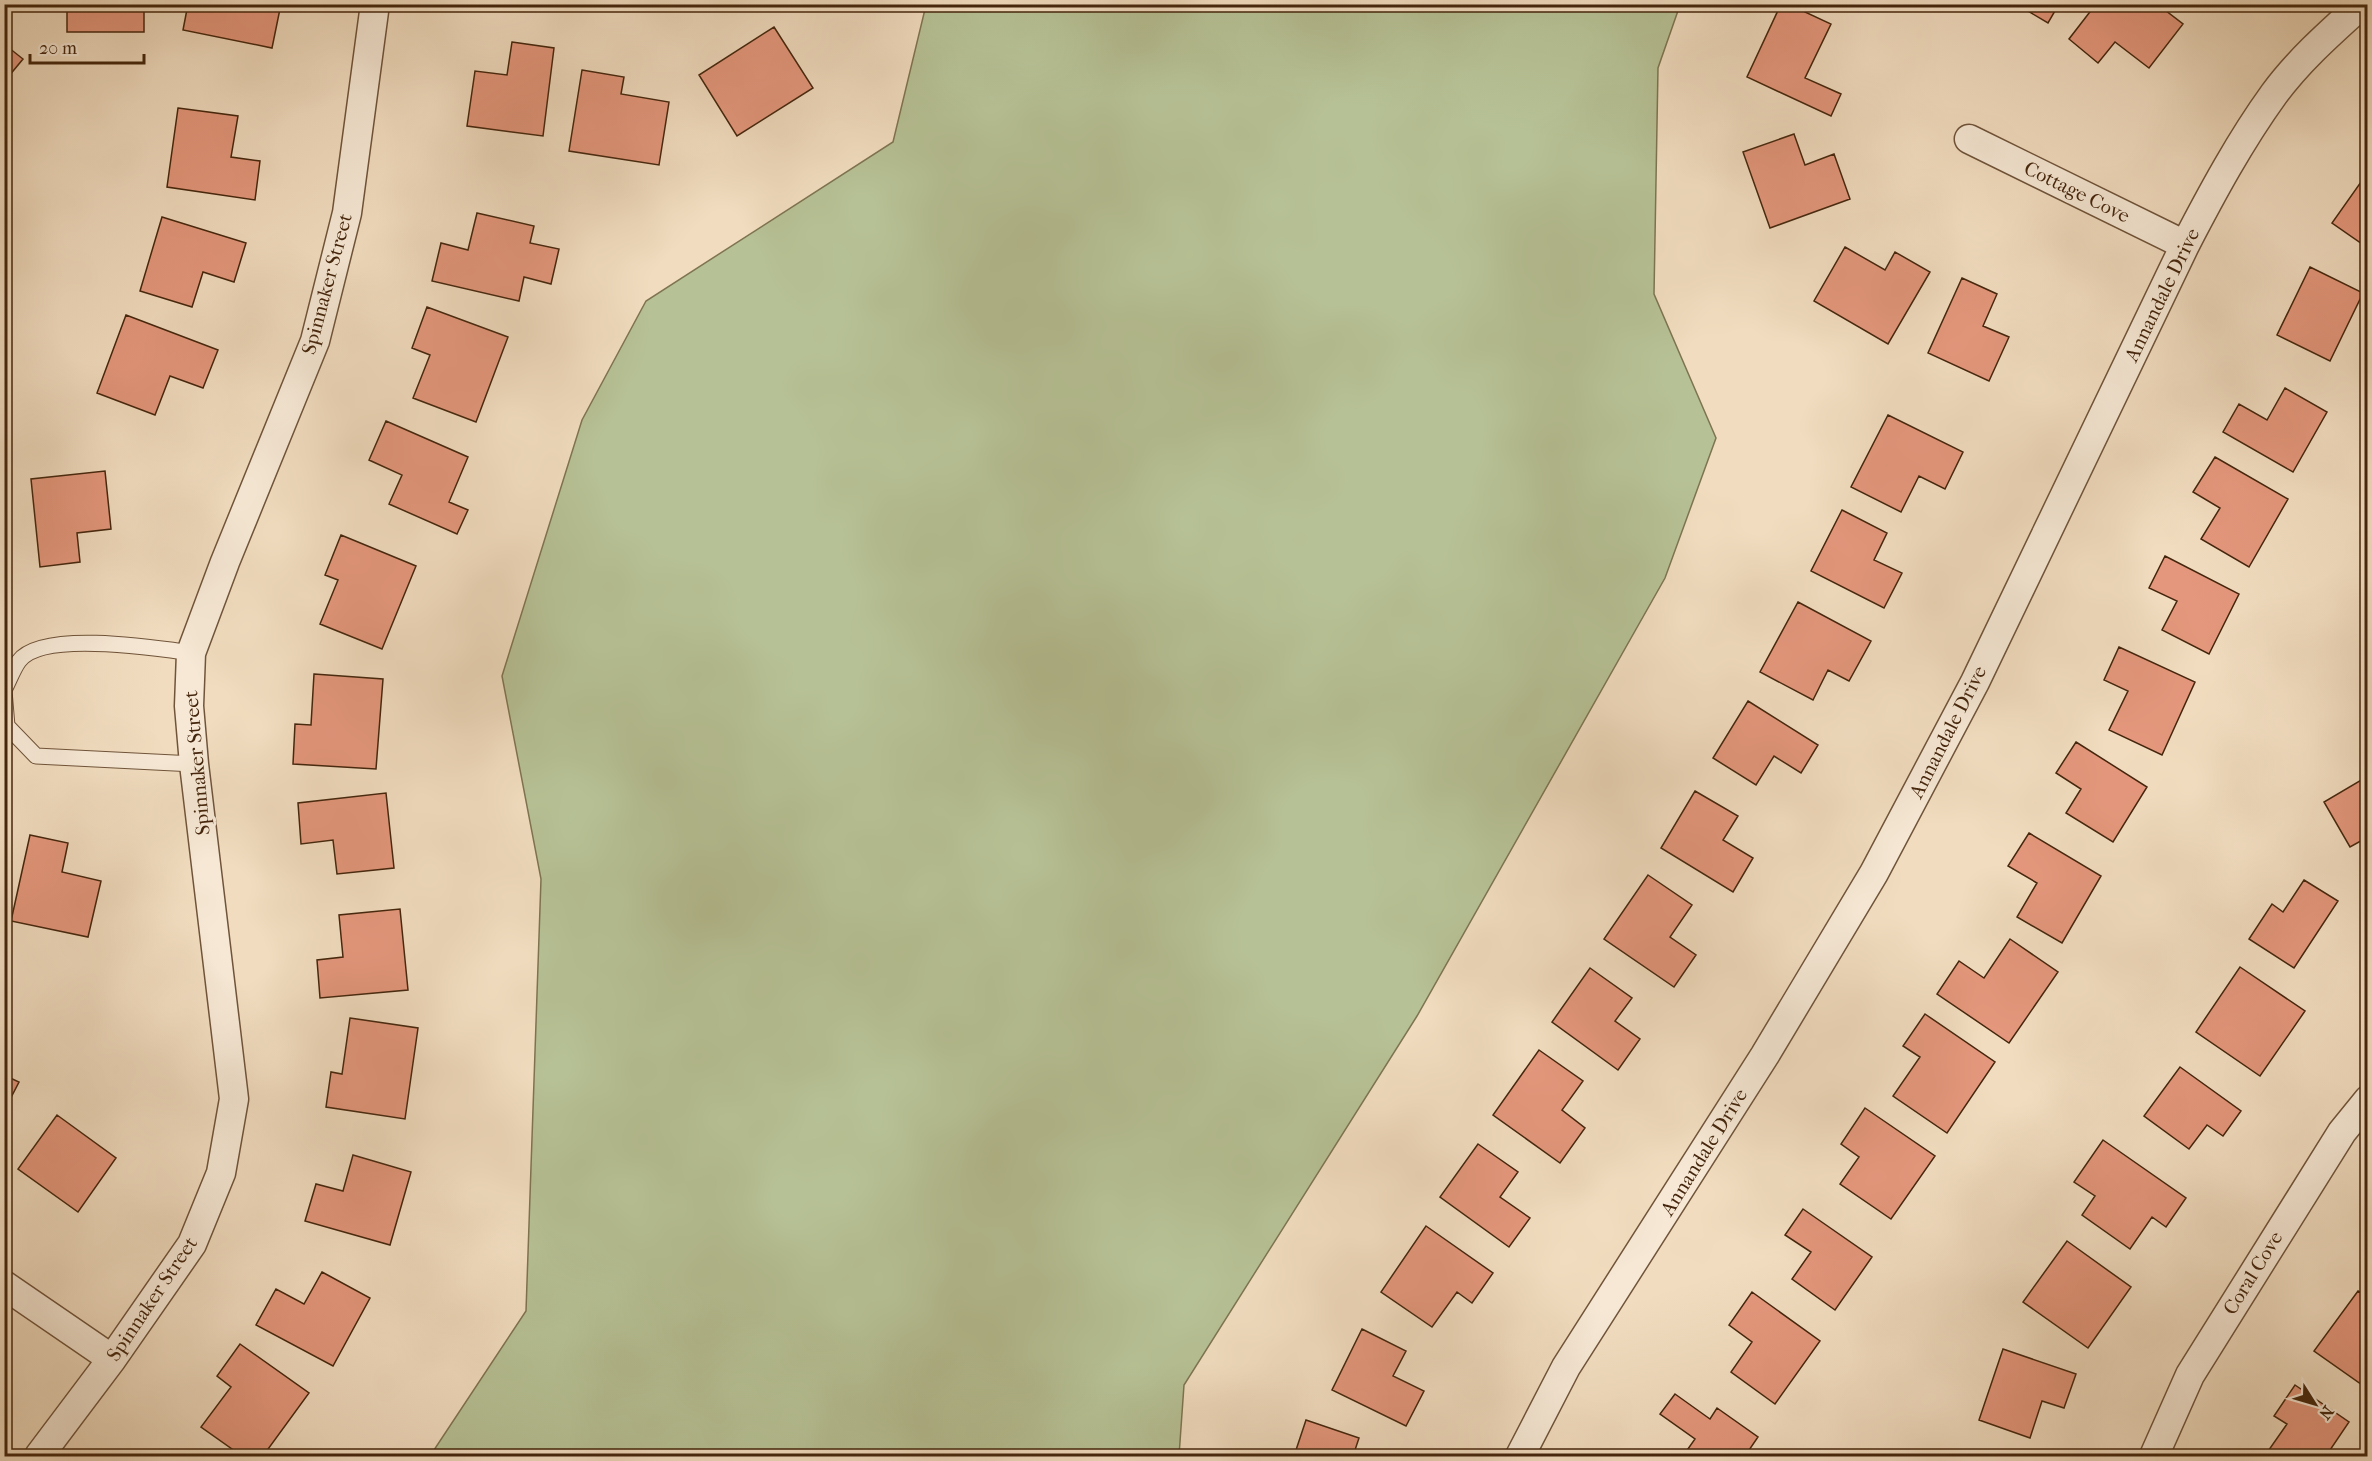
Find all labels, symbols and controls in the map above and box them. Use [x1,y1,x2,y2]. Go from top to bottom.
scale bar [30,27,144,65]
text: 20 m [39,38,77,59]
street label: Cottage Cove [2020,157,2134,228]
street label: Spinnaker Street [297,211,357,357]
street label: Annandale Drive [2119,224,2204,366]
street label: Annandale Drive [1904,662,1991,803]
street label: Spinnaker Street [179,690,215,836]
street label: Annandale Drive [1655,1084,1752,1221]
street label: Coral Cove [2218,1227,2288,1319]
street label: Spinnaker Street [102,1232,202,1366]
north arrow [2285,1374,2345,1434]
text: N [2315,1402,2338,1424]

